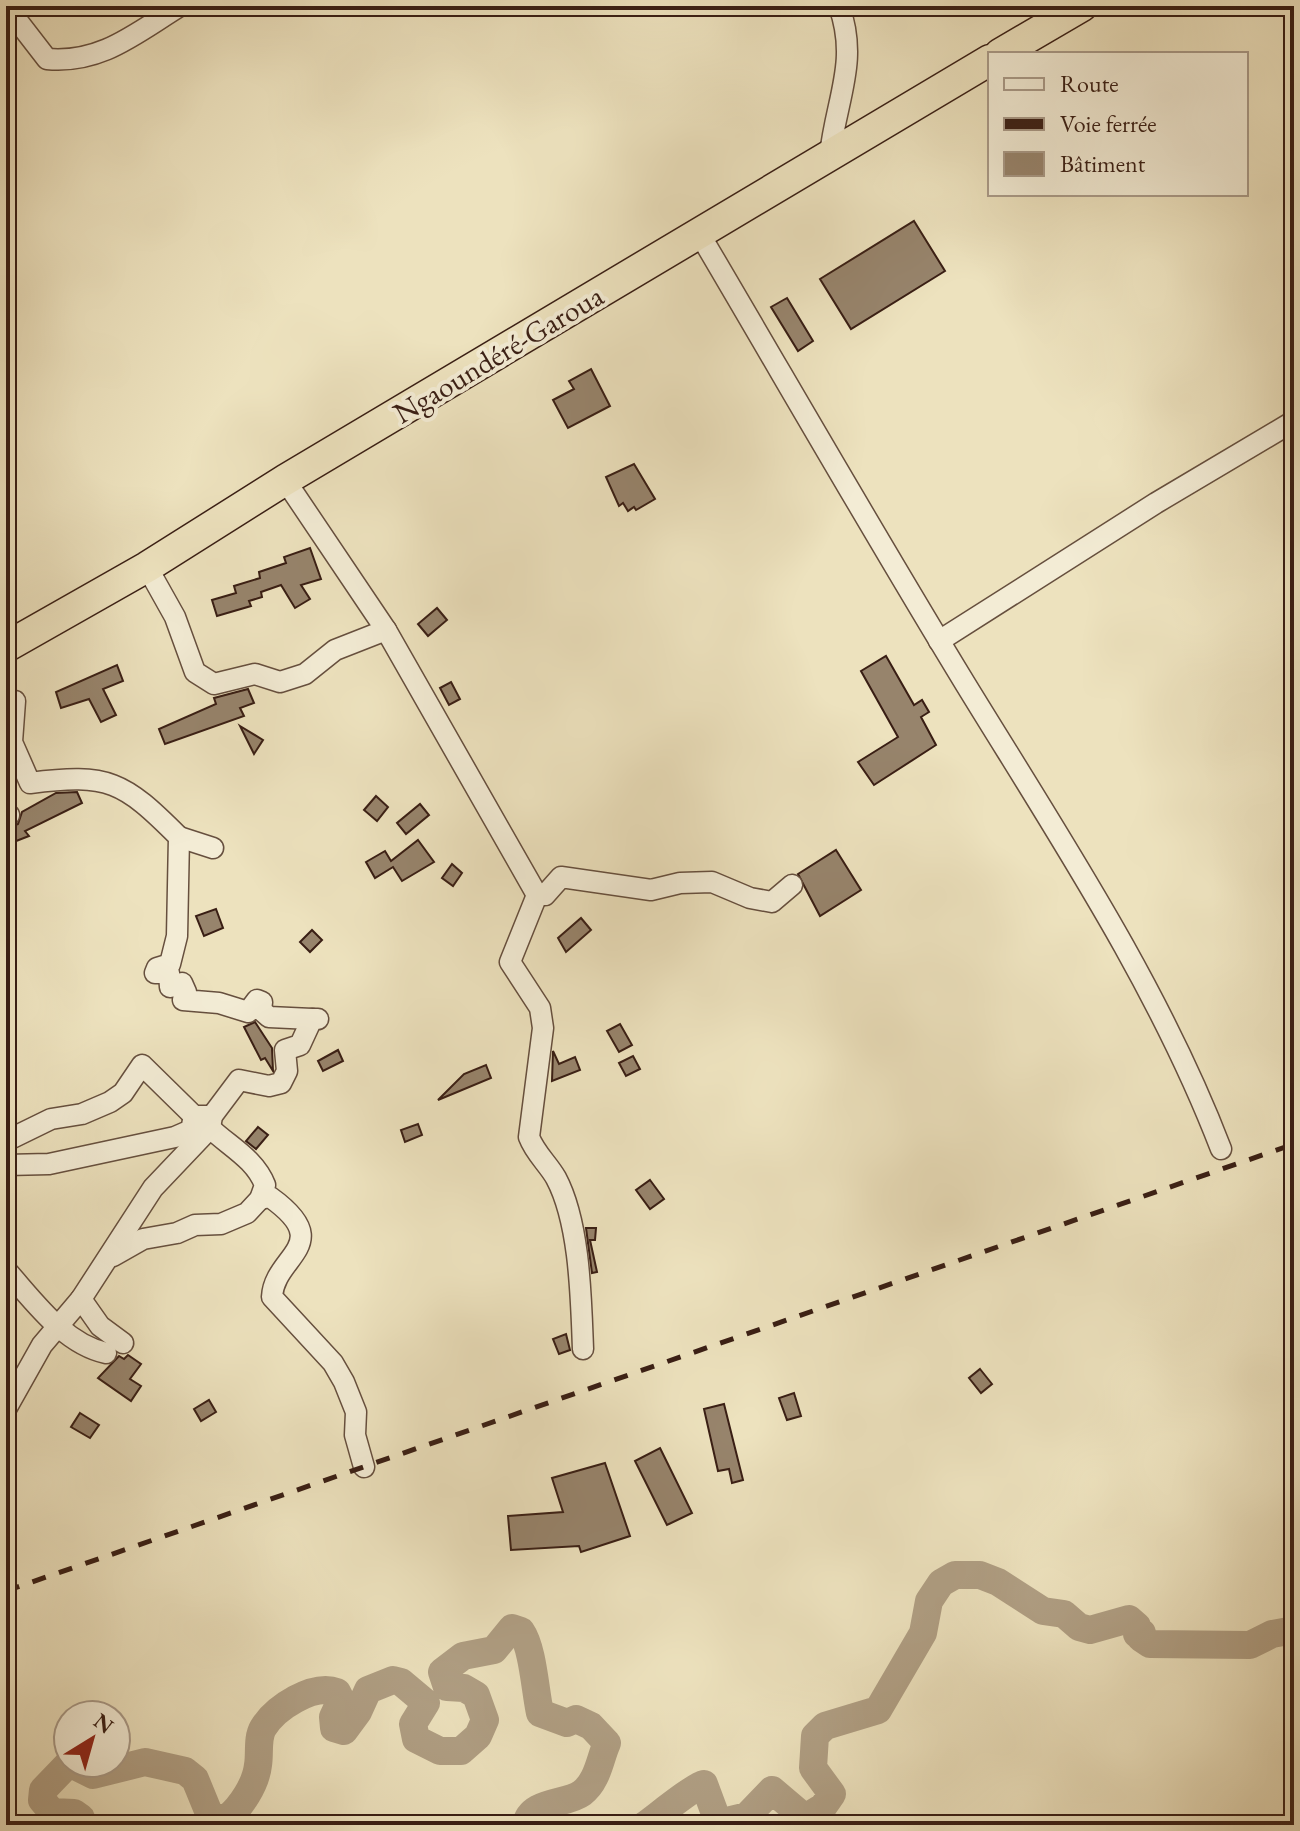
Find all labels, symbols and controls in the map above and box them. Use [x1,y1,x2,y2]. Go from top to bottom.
legend [988,52,1248,196]
text: Route [1060,68,1119,99]
text: Voie ferrée [1060,108,1157,139]
text: Bâtiment [1060,148,1146,179]
street label: Ngaoundéré-Garoua [386,276,610,432]
north arrow [52,1699,132,1779]
text: N [88,1706,120,1740]

